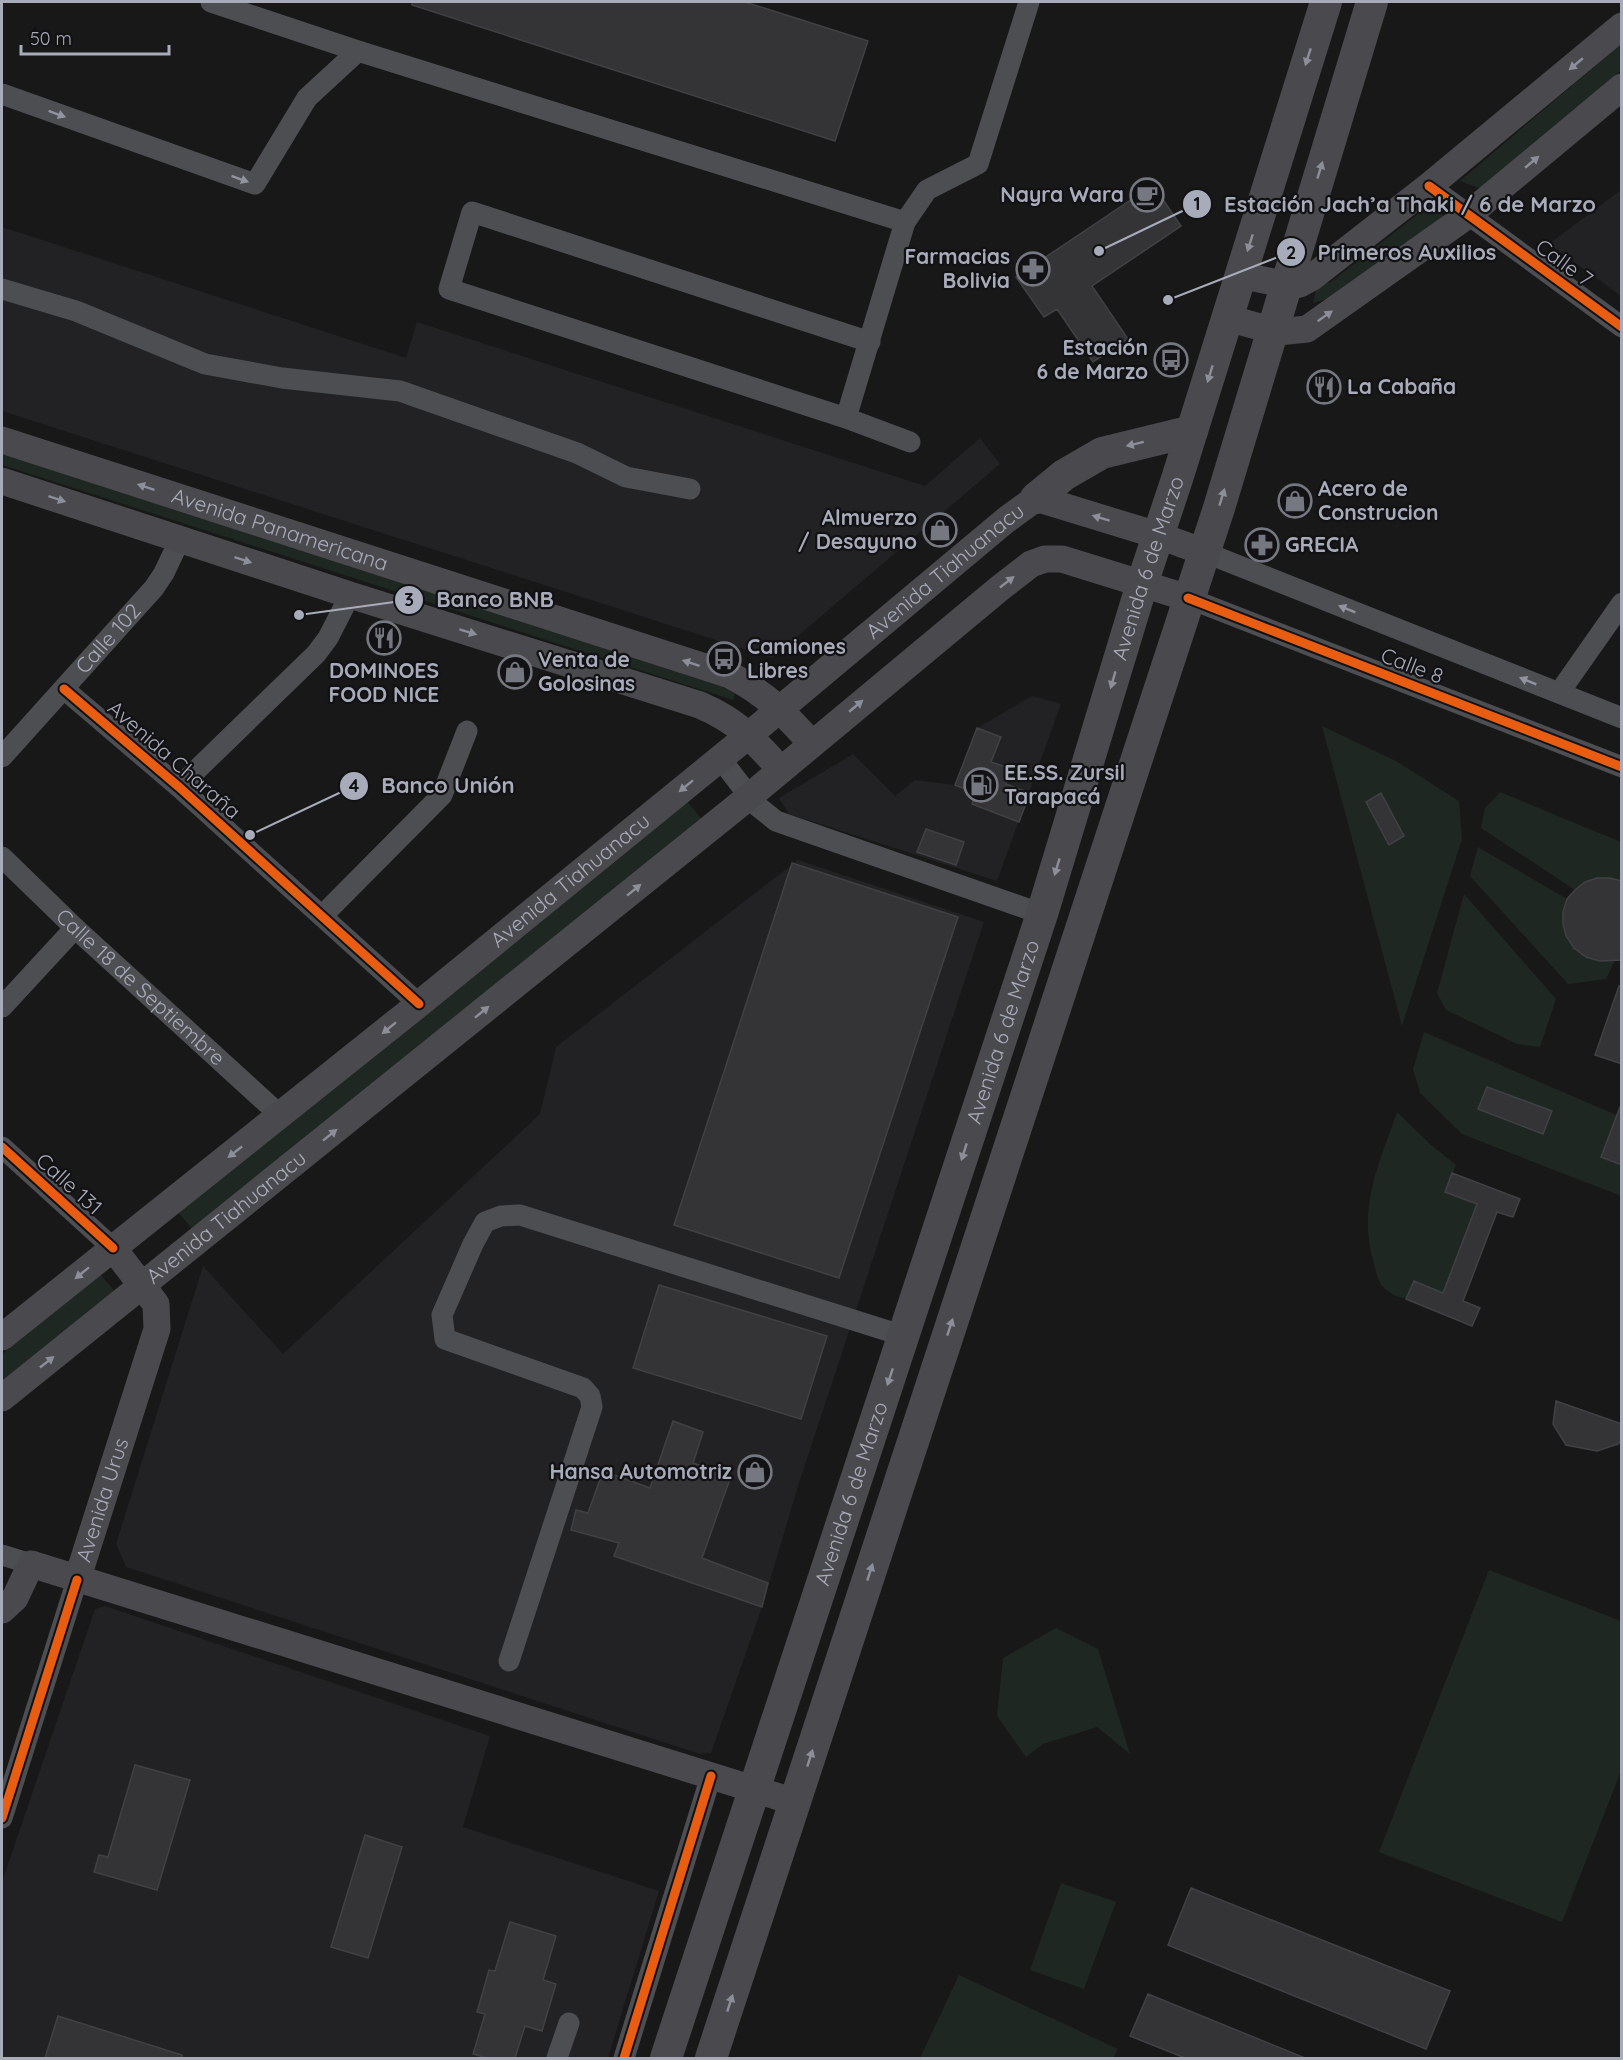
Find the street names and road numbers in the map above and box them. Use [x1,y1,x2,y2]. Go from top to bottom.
street label: Calle 7 [1531,233,1598,292]
street label: Avenida 6 de Marzo [1106,472,1189,663]
street label: Avenida Panamericana [169,482,392,576]
street label: Avenida Tiahuanacu [860,497,1029,644]
street label: Calle 102 [69,598,146,679]
street label: Calle 8 [1377,641,1447,689]
street label: Avenida Charaña [103,694,246,824]
street label: Avenida Tiahuanacu [485,807,655,952]
street label: Calle 18 de Septiembre [51,903,231,1070]
street label: Avenida 6 de Marzo [960,936,1045,1127]
street label: Avenida Tiahuanacu [140,1144,311,1289]
street label: Calle 131 [31,1147,108,1220]
street label: Avenida 6 de Marzo [808,1398,893,1589]
street label: Avenida Urus [70,1434,133,1565]

